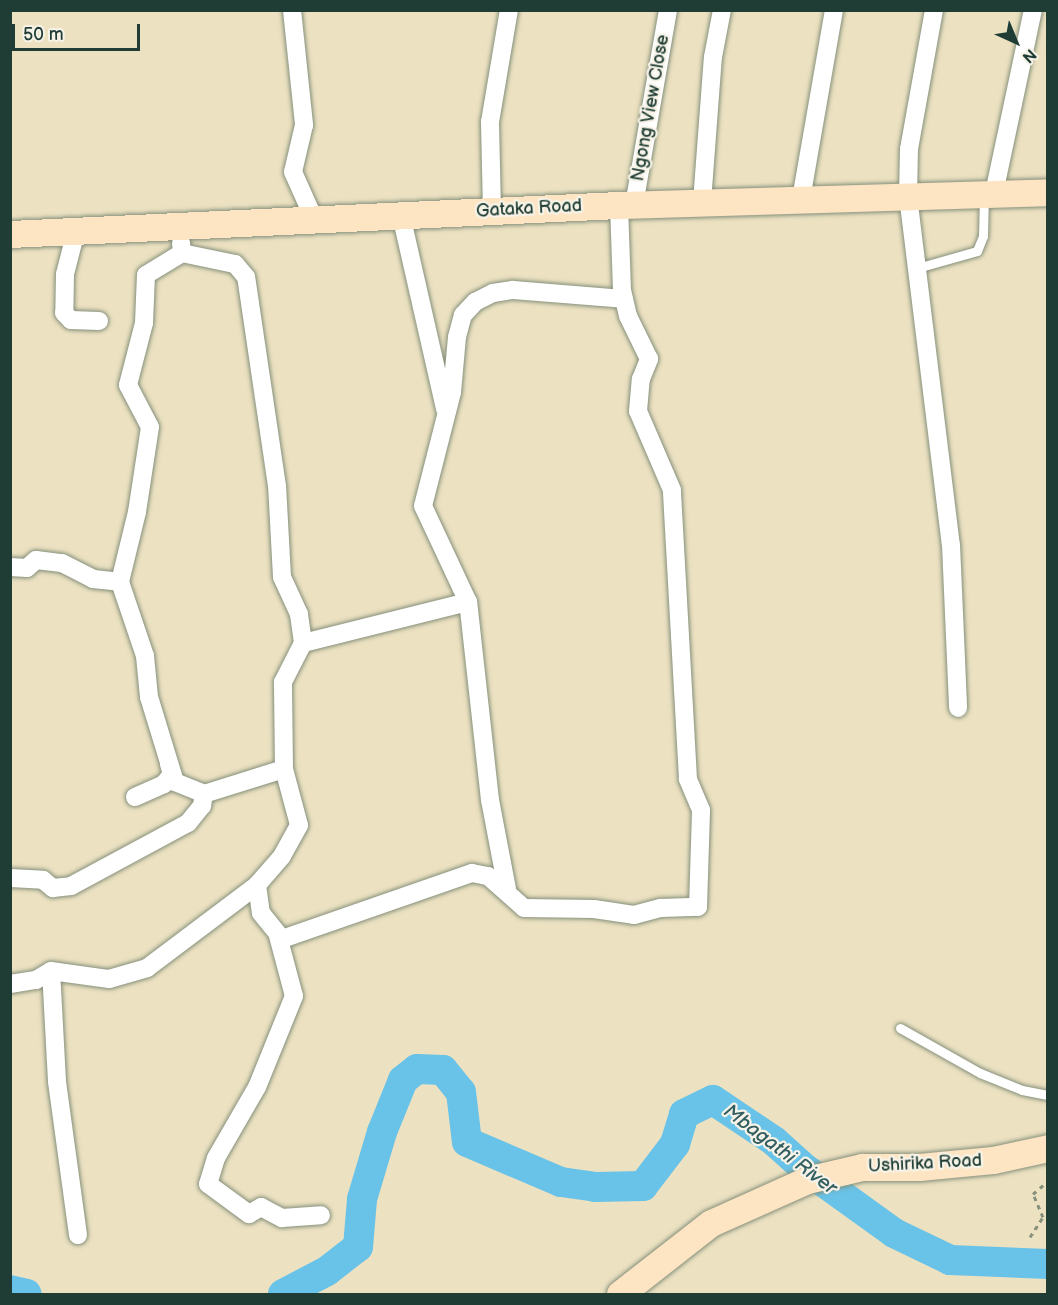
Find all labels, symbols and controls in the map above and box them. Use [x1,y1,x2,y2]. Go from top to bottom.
scale bar [15,12,142,50]
north arrow [986,12,1046,72]
text: 50 m [23,24,64,45]
street label: Ngong View Close [627,33,675,183]
text: N [1018,44,1040,66]
street label: Gataka Road [476,195,582,223]
water label: Mbagathi River [719,1100,841,1200]
street label: Ushirika Road [867,1150,983,1178]

